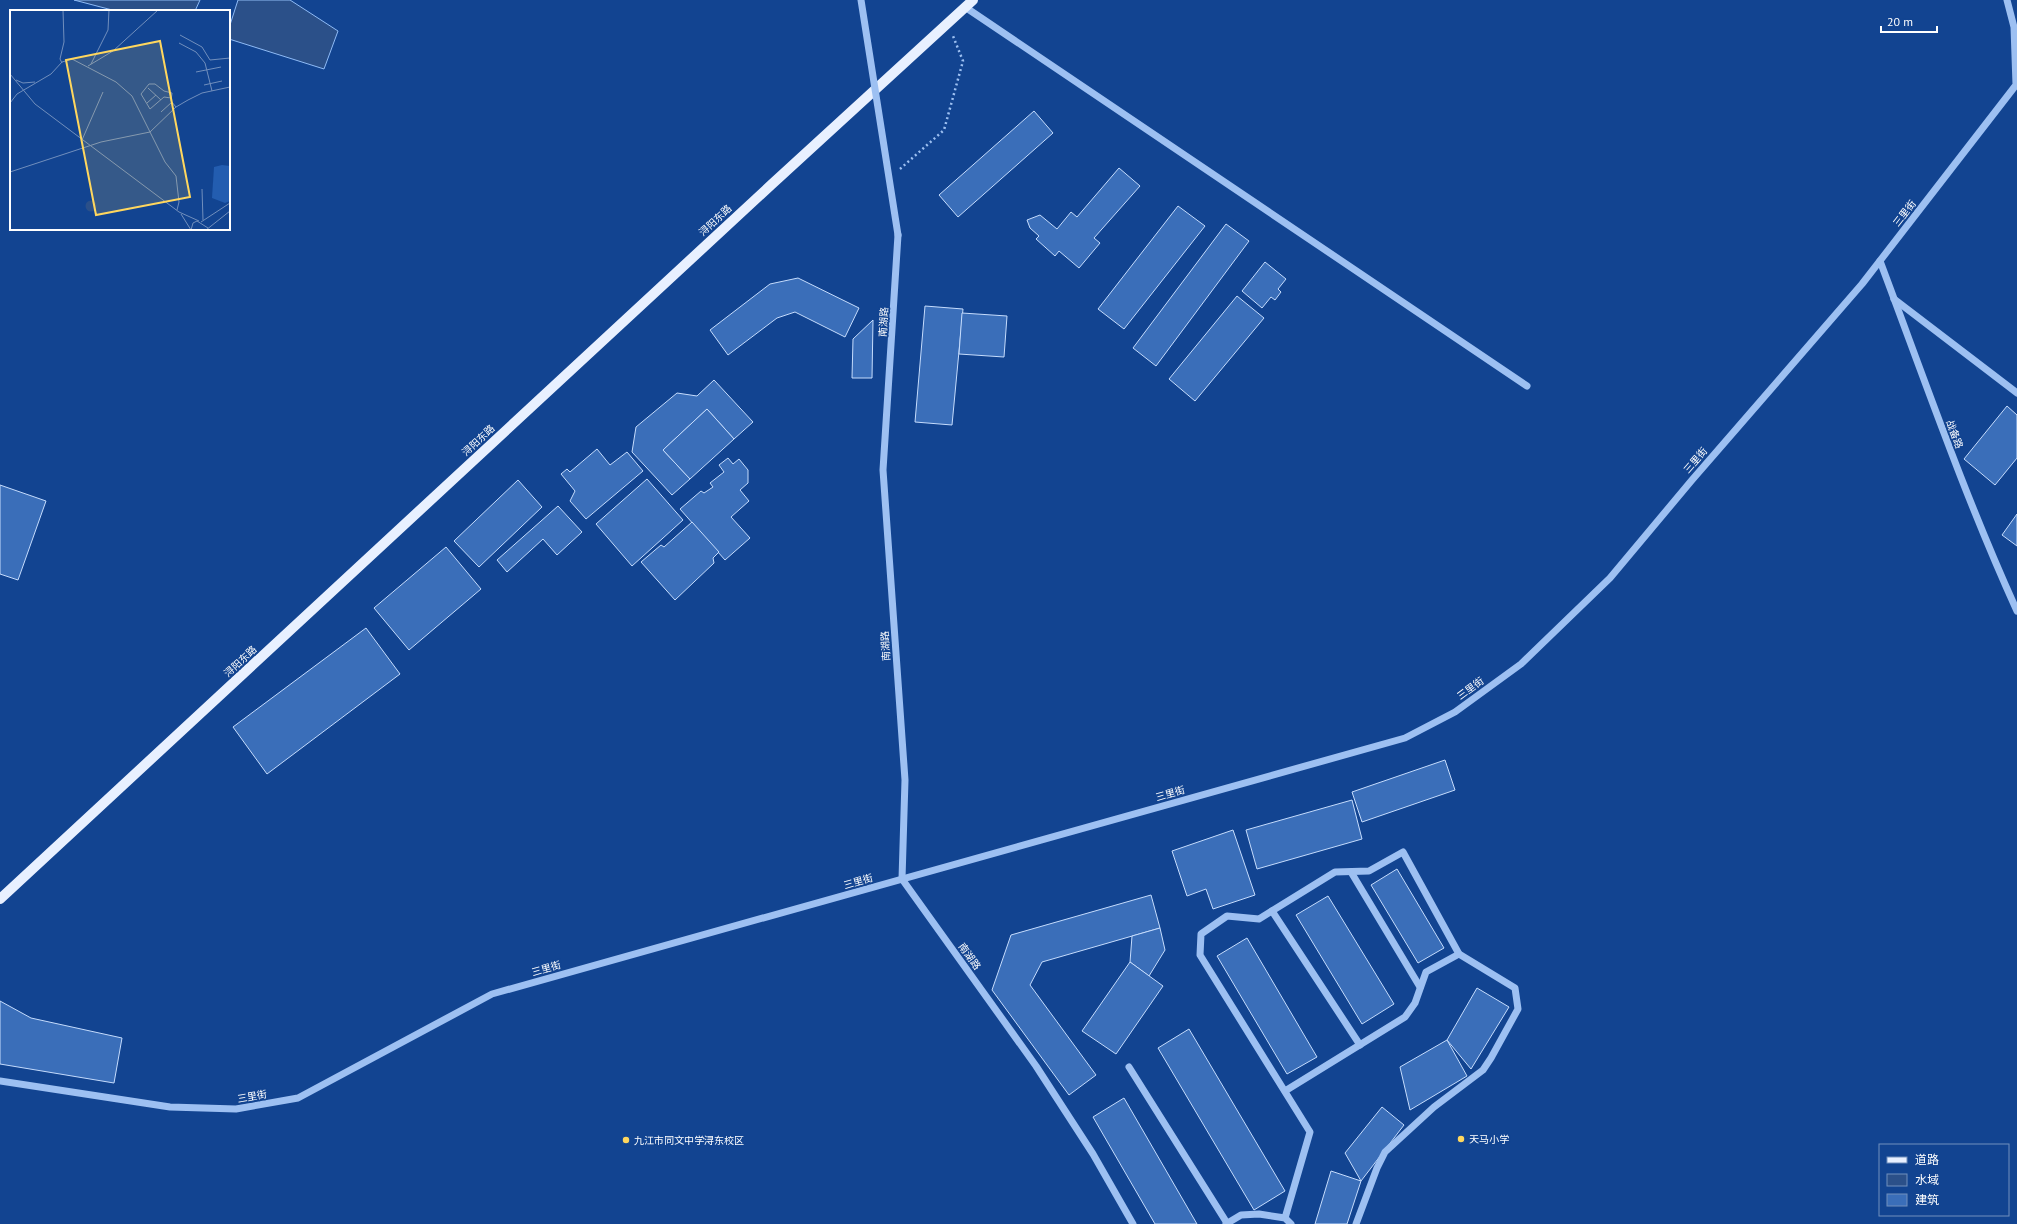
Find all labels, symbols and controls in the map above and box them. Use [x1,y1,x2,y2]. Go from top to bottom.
scale bar [1881,8,1937,34]
inset map [10,10,230,230]
text: 20 m [1887,14,1913,29]
street label: 三里街 [1890,197,1919,229]
street label: 浔阳东路 [696,202,734,239]
street label: 南湖路 [876,307,891,337]
street label: 战备路 [1943,418,1966,451]
street label: 浔阳东路 [459,422,497,459]
street label: 三里街 [1681,445,1710,476]
street label: 南湖路 [878,631,893,661]
street label: 浔阳东路 [221,643,259,680]
street label: 三里街 [1454,674,1486,702]
street label: 三里街 [1154,783,1186,804]
street label: 三里街 [842,871,874,892]
street label: 南湖路 [956,940,984,972]
street label: 三里街 [530,958,562,979]
street label: 三里街 [236,1087,268,1105]
place label: 天马小学 [1469,1133,1509,1146]
place label: 九江市同文中学浔东校区 [634,1134,744,1147]
marker: 天马小学 [1456,1134,1466,1144]
marker: 九江市同文中学浔东校区 [621,1135,631,1145]
legend [1879,1144,2009,1216]
text: 道路 [1915,1152,1939,1167]
text: 水域 [1915,1172,1939,1187]
text: 建筑 [1915,1192,1939,1207]

